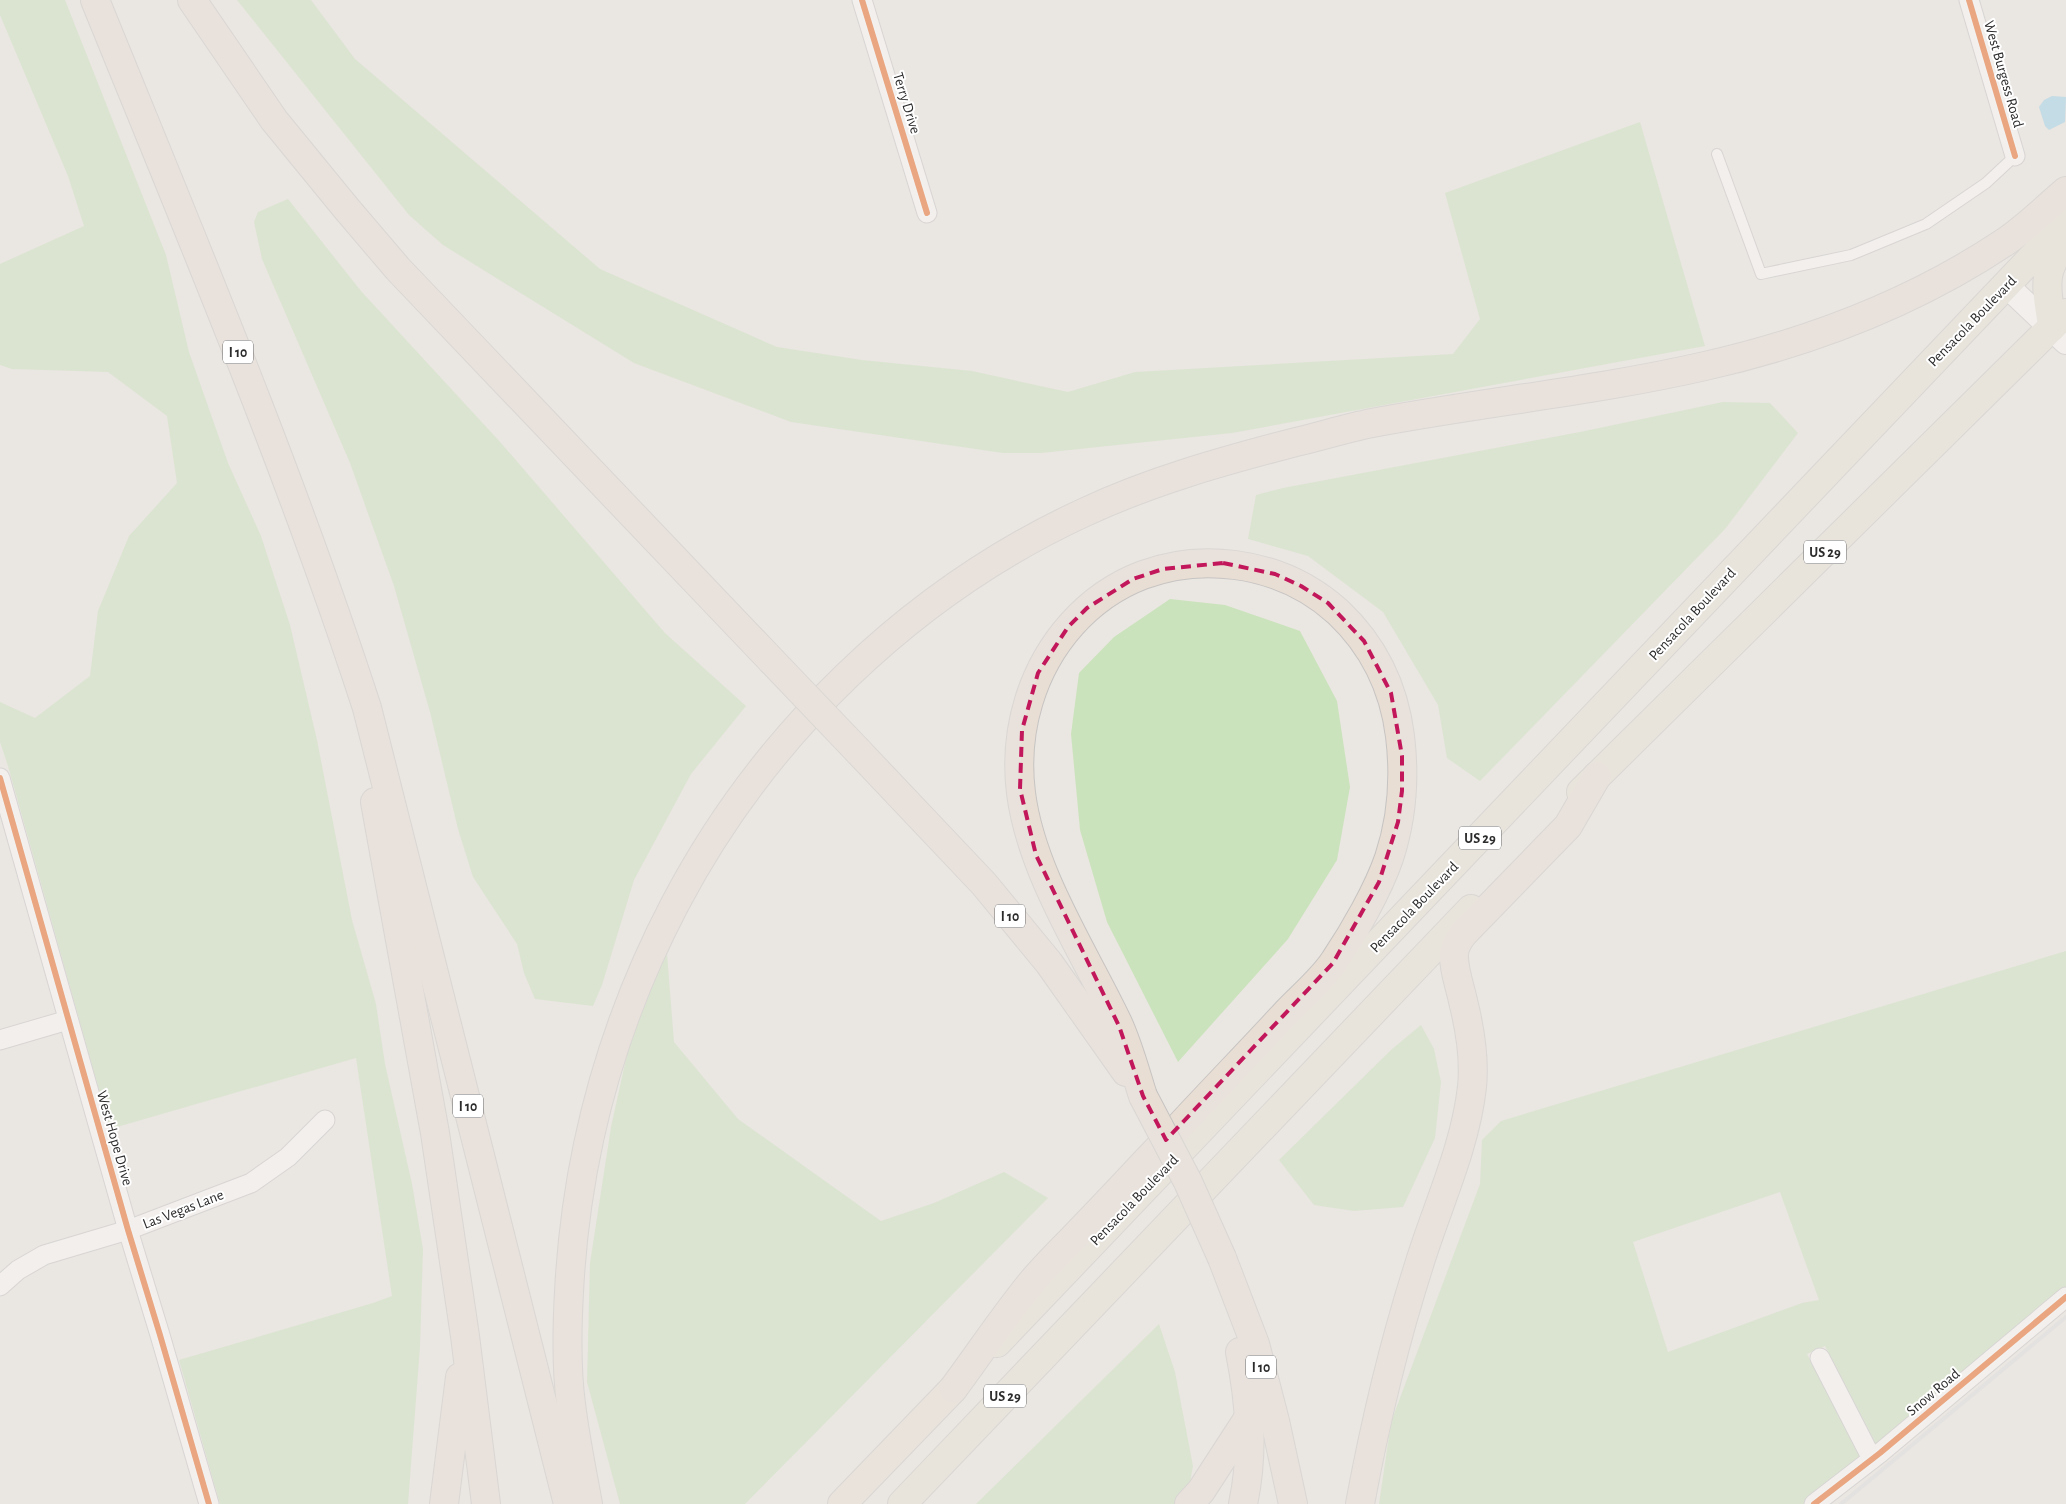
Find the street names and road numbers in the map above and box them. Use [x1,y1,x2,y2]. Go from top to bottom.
street label: West Burgess Road [1981,19,2026,130]
street label: Terry Drive [890,71,923,136]
street label: Pensacola Boulevard [1925,273,2019,370]
road number: I 10 [223,341,253,364]
road number: US 29 [1804,540,1846,564]
street label: Pensacola Boulevard [1646,565,1739,663]
road number: US 29 [1459,826,1501,850]
street label: Pensacola Boulevard [1367,859,1461,956]
road number: I 10 [995,904,1025,928]
street label: West Hope Drive [94,1089,135,1187]
road number: I 10 [453,1094,483,1118]
street label: Pensacola Boulevard [1087,1152,1181,1249]
street label: Las Vegas Lane [141,1187,226,1232]
road number: I 10 [1246,1355,1276,1378]
street label: Snow Road [1904,1366,1963,1419]
road number: US 29 [984,1384,1026,1408]

